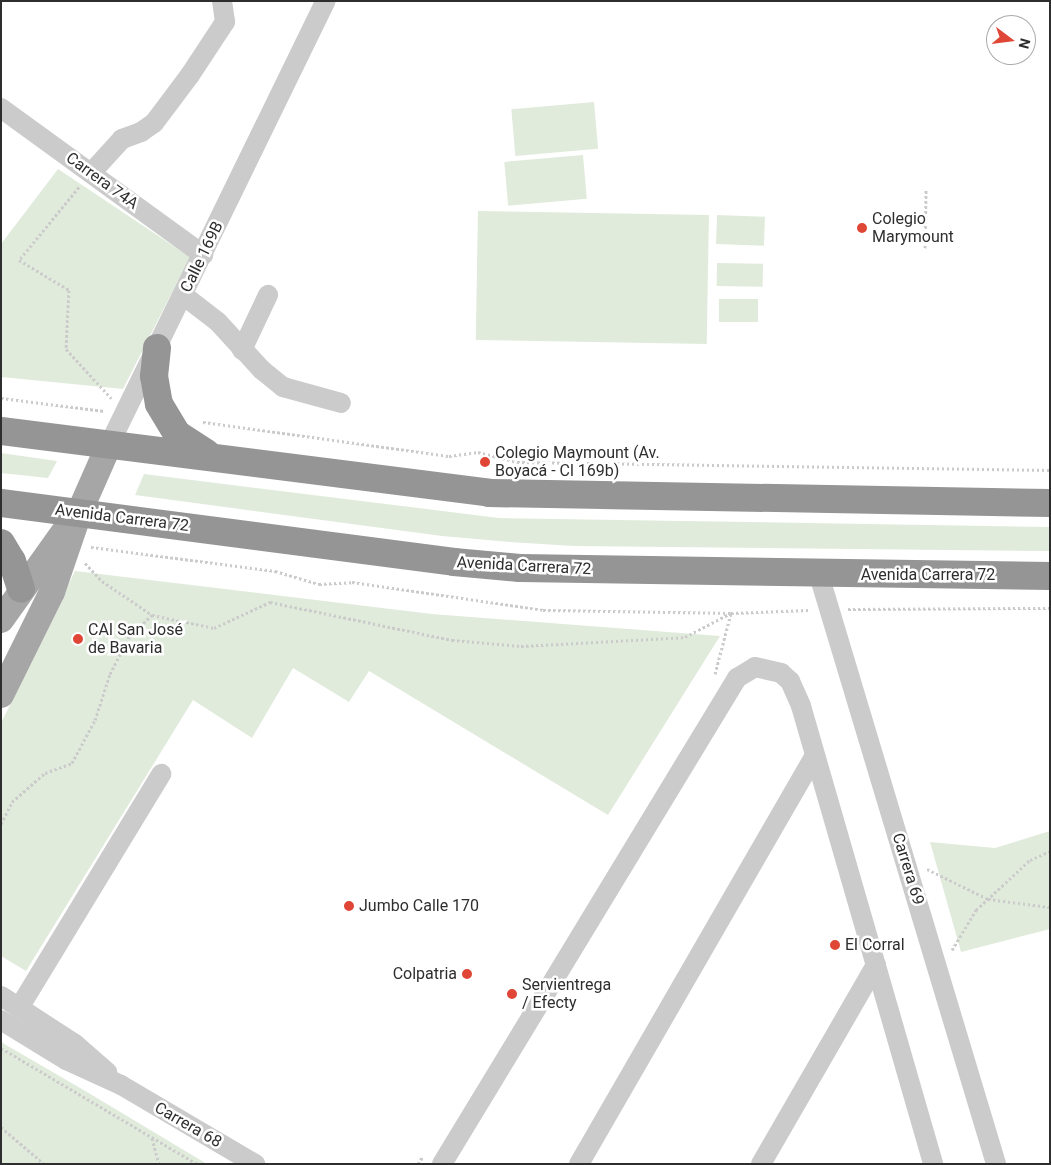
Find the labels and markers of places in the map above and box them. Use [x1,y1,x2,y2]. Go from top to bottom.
place label: Colegio Marymount [872,209,954,247]
marker: Colegio Marymount [856,222,868,234]
place label: Colegio Maymount (Av. Boyacá - Cl 169b) [495,443,660,481]
marker: Colegio Maymount (Av. Boyacá - Cl 169b) [479,456,491,468]
place label: CAI San José de Bavaria [88,620,183,658]
marker: CAI San José de Bavaria [72,633,84,645]
place label: Jumbo Calle 170 [359,896,479,916]
marker: Jumbo Calle 170 [343,900,355,912]
place label: El Corral [845,935,905,955]
marker: El Corral [829,939,841,951]
place label: Colpatria [393,964,457,984]
marker: Colpatria [461,968,473,980]
place label: Servientrega / Efecty [522,975,611,1013]
marker: Servientrega / Efecty [506,988,518,1000]

